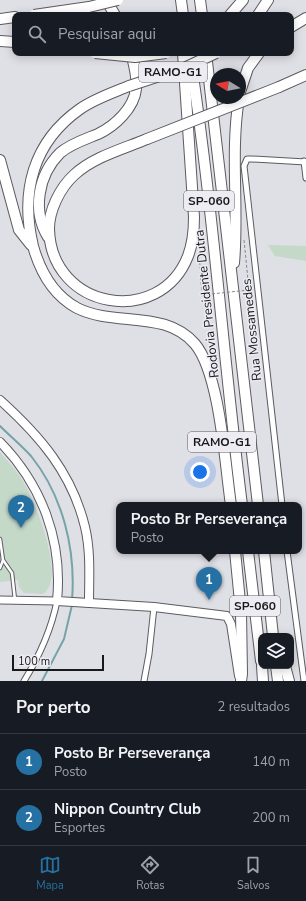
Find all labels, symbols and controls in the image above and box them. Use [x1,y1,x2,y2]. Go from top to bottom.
search box [12,12,294,56]
icon: search [26,23,48,45]
text: Pesquisar aqui [58,24,156,44]
road number: RAMO-G1 [139,62,207,82]
north arrow [210,68,246,104]
road number: SP-060 [184,191,234,211]
street label: Rodovia Presidente Dutra [190,229,224,379]
street label: Rua Mossamedes [238,278,266,382]
road number: RAMO-G1 [188,432,256,452]
your location [190,462,210,482]
pin: 2 [8,495,34,528]
popup [116,502,302,554]
text: Posto Br Perseverança [131,509,287,529]
text: Posto [131,529,164,547]
pin: 1 [196,567,222,600]
road number: SP-060 [230,596,280,616]
map controls [258,633,294,669]
button: layers [258,633,294,669]
scale bar [12,653,104,672]
text: 100 m [18,654,50,669]
text: Por perto [16,696,91,719]
text: 2 resultados [218,698,290,716]
text: Posto Br Perseverança [54,743,211,763]
text: 1 [25,753,33,771]
text: 140 m [252,753,290,771]
text: Posto [54,763,87,781]
text: Nippon Country Club [54,799,201,819]
text: 2 [25,809,33,827]
text: 200 m [252,809,290,827]
text: Esportes [54,819,105,837]
tab: Mapa [36,854,64,893]
tab: Rotas [136,854,165,893]
tab: Salvos [237,854,270,893]

